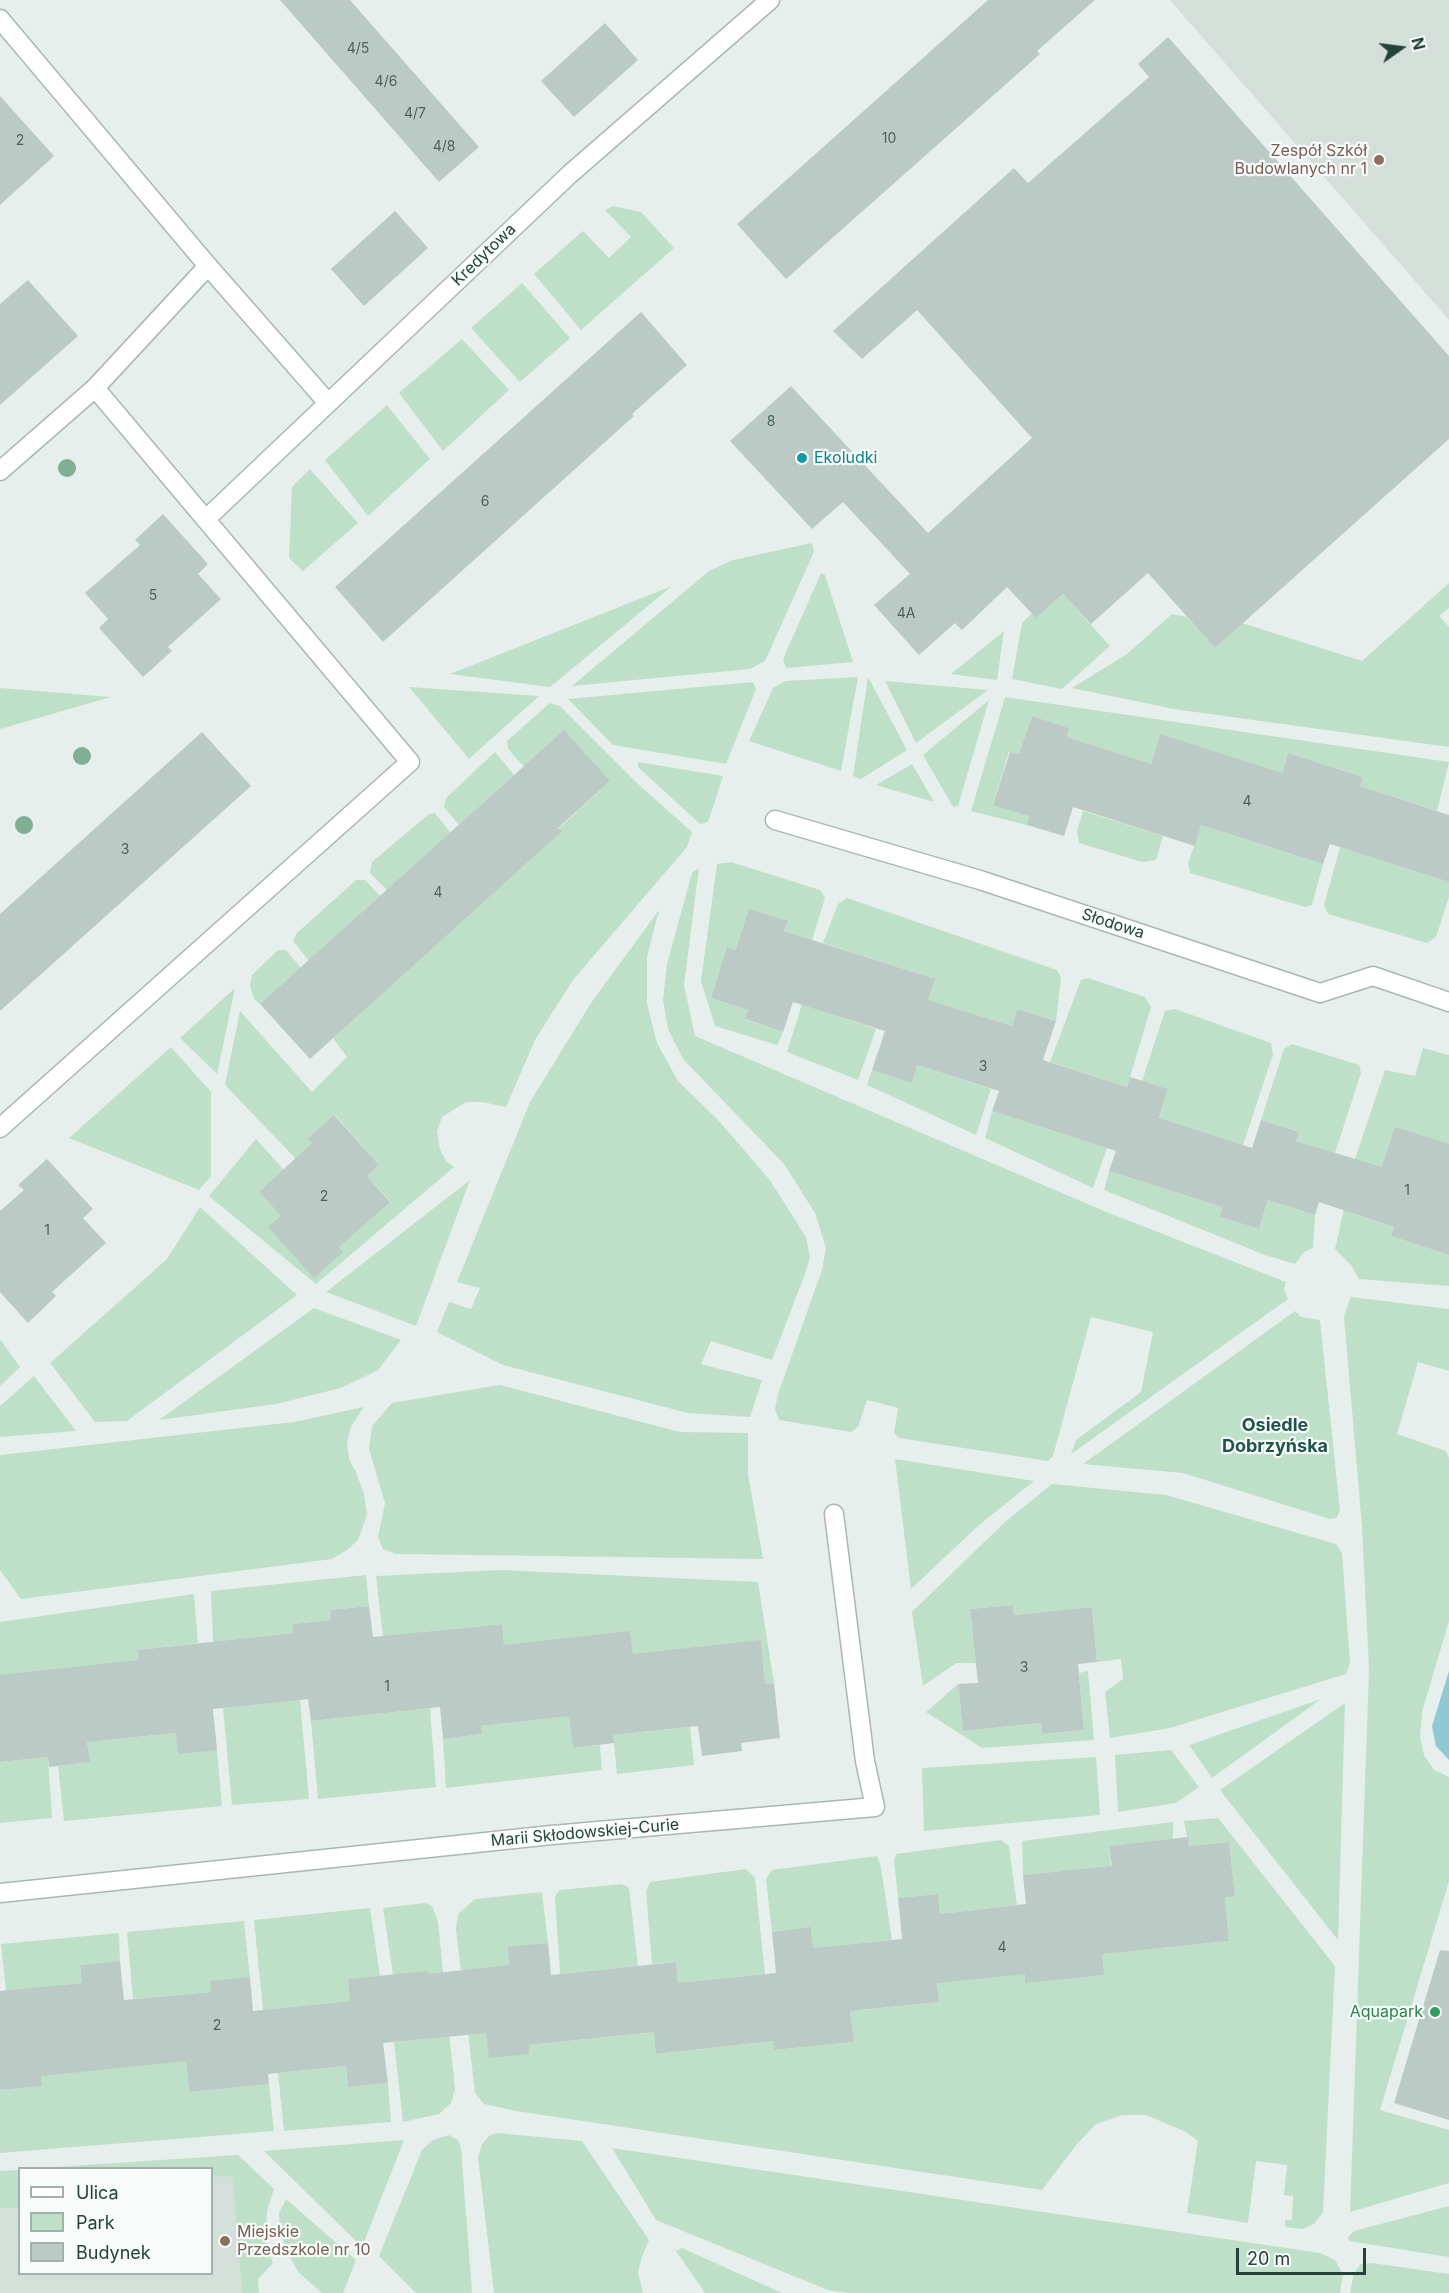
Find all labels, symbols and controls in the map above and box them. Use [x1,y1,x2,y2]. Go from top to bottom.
north arrow [1371,18,1431,78]
text: N [1407,35,1430,52]
house number: 4/5 [347,41,369,57]
house number: 4/6 [375,74,397,90]
house number: 4/7 [404,106,426,122]
house number: 10 [882,131,896,147]
house number: 2 [16,133,24,149]
house number: 4/8 [433,139,455,155]
place label: Zespół Szkół Budowlanych nr 1 [1235,141,1367,179]
marker: Zespół Szkół Budowlanych nr 1 [1372,153,1386,167]
street label: Kredytowa [448,220,520,290]
house number: 8 [767,414,775,430]
place label: Ekoludki [814,448,877,468]
marker: Ekoludki [795,451,809,465]
house number: 6 [481,494,489,510]
house number: 5 [149,588,157,604]
house number: 4A [897,606,915,622]
house number: 4 [1242,794,1252,810]
house number: 3 [121,842,129,858]
house number: 4 [433,885,443,901]
street label: Słodowa [1079,905,1147,943]
house number: 3 [979,1059,987,1075]
house number: 1 [1404,1183,1410,1199]
house number: 2 [320,1189,328,1205]
house number: 1 [44,1223,50,1239]
district label: Osiedle Dobrzyńska [1222,1415,1328,1458]
house number: 3 [1020,1660,1028,1676]
house number: 1 [384,1679,390,1695]
street label: Marii Skłodowskiej-Curie [490,1815,680,1851]
house number: 4 [997,1940,1007,1956]
place label: Aquapark [1350,2002,1423,2022]
marker: Aquapark [1428,2005,1442,2019]
house number: 2 [213,2018,221,2034]
legend [18,2167,213,2275]
text: Ulica [76,2182,119,2203]
text: Park [76,2212,115,2233]
place label: Miejskie Przedszkole nr 10 [237,2222,371,2260]
marker: Miejskie Przedszkole nr 10 [218,2234,232,2248]
scale bar [1239,2236,1370,2274]
text: Budynek [76,2242,151,2263]
text: 20 m [1247,2248,1290,2269]

